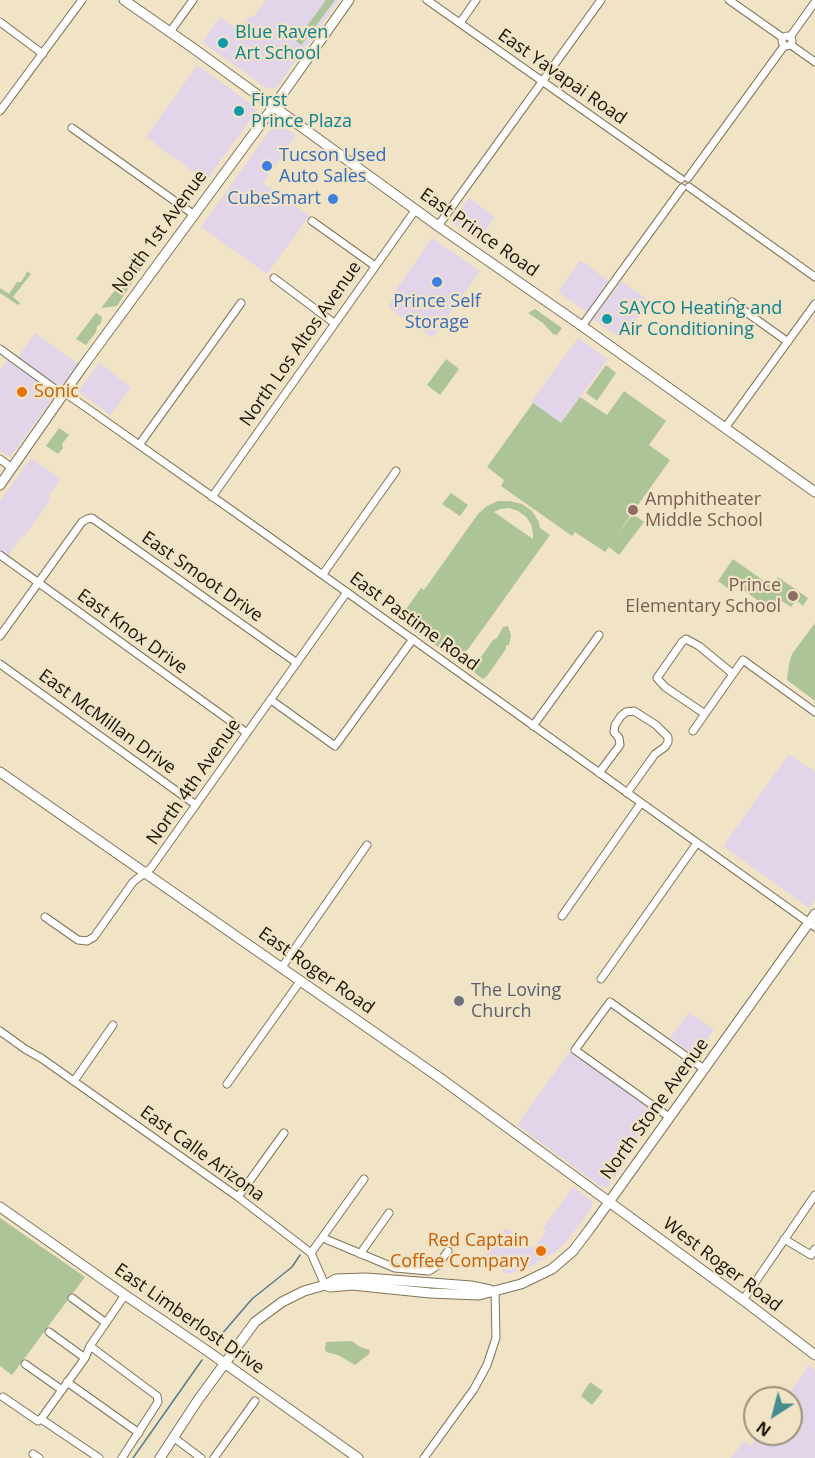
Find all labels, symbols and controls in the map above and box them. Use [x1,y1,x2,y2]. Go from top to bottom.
place label: Blue Raven Art School [235,22,328,64]
street label: East Yavapai Road [494,25,630,129]
marker: Blue Raven Art School [216,36,230,50]
place label: First Prince Plaza [251,90,352,132]
marker: First Prince Plaza [232,104,246,118]
place label: Tucson Used Auto Sales [279,145,387,188]
marker: Tucson Used Auto Sales [260,159,274,173]
street label: North 1st Avenue [108,166,212,298]
street label: East Prince Road [416,184,542,282]
place label: CubeSmart [227,188,321,210]
marker: CubeSmart [326,192,340,206]
street label: North Los Altos Avenue [236,257,366,431]
marker: Prince Self Storage [430,275,444,289]
place label: Prince Self Storage [393,291,481,334]
place label: SAYCO Heating and Air Conditioning [619,298,782,340]
marker: SAYCO Heating and Air Conditioning [600,312,614,326]
place label: Sonic [34,381,79,403]
marker: Sonic [15,385,29,399]
place label: Amphitheater Middle School [645,489,763,532]
marker: Amphitheater Middle School [626,503,640,517]
street label: East Smoot Drive [137,527,267,627]
street label: East Pastime Road [345,568,483,676]
place label: Prince Elementary School [625,575,781,618]
street label: East Knox Drive [73,585,191,679]
marker: Prince Elementary School [786,589,800,603]
street label: East McMillan Drive [34,665,180,779]
street label: North 4th Avenue [142,715,246,849]
street label: East Roger Road [254,923,378,1019]
place label: The Loving Church [471,980,561,1022]
marker: The Loving Church [452,994,466,1008]
street label: North Stone Avenue [596,1034,714,1184]
street label: East Calle Arizona [136,1102,268,1206]
street label: West Roger Road [658,1213,786,1317]
place label: Red Captain Coffee Company [390,1230,529,1272]
marker: Red Captain Coffee Company [534,1244,548,1258]
street label: East Limberlost Drive [110,1259,268,1379]
north arrow [743,1386,803,1446]
text: N [752,1416,775,1442]

